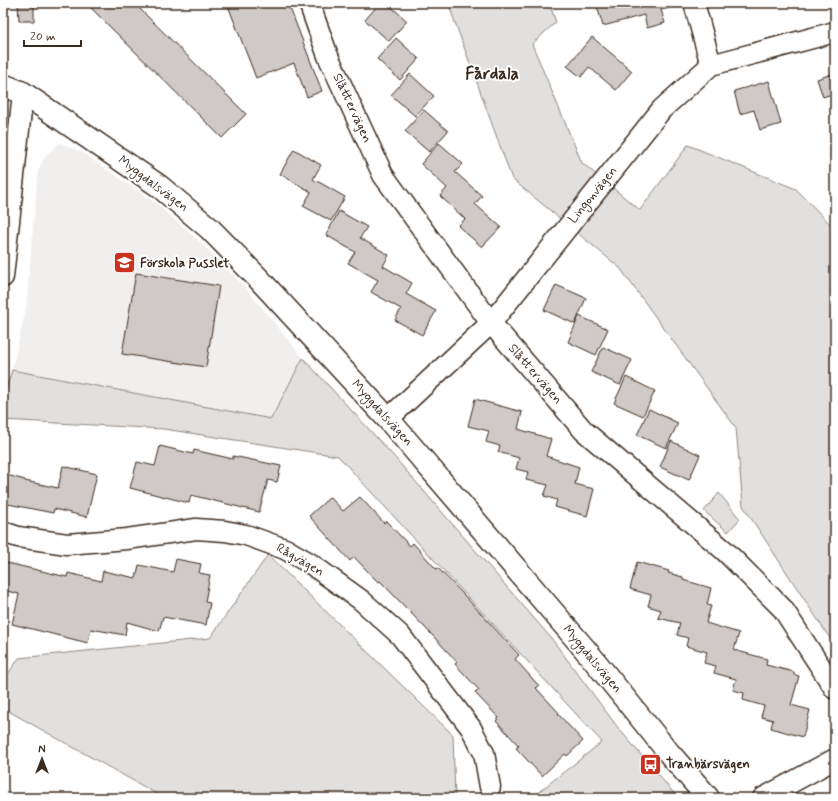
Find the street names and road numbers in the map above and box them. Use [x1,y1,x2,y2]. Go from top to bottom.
street label: Slåttervägen [329,71,375,145]
street label: Myggdalsvägen [114,152,192,217]
street label: Lingonvägen [565,163,622,228]
street label: Slåttervägen [504,340,566,408]
street label: Myggdalsvägen [347,376,416,450]
street label: Rågvägen [273,540,327,580]
street label: Myggdalsvägen [558,621,625,697]

